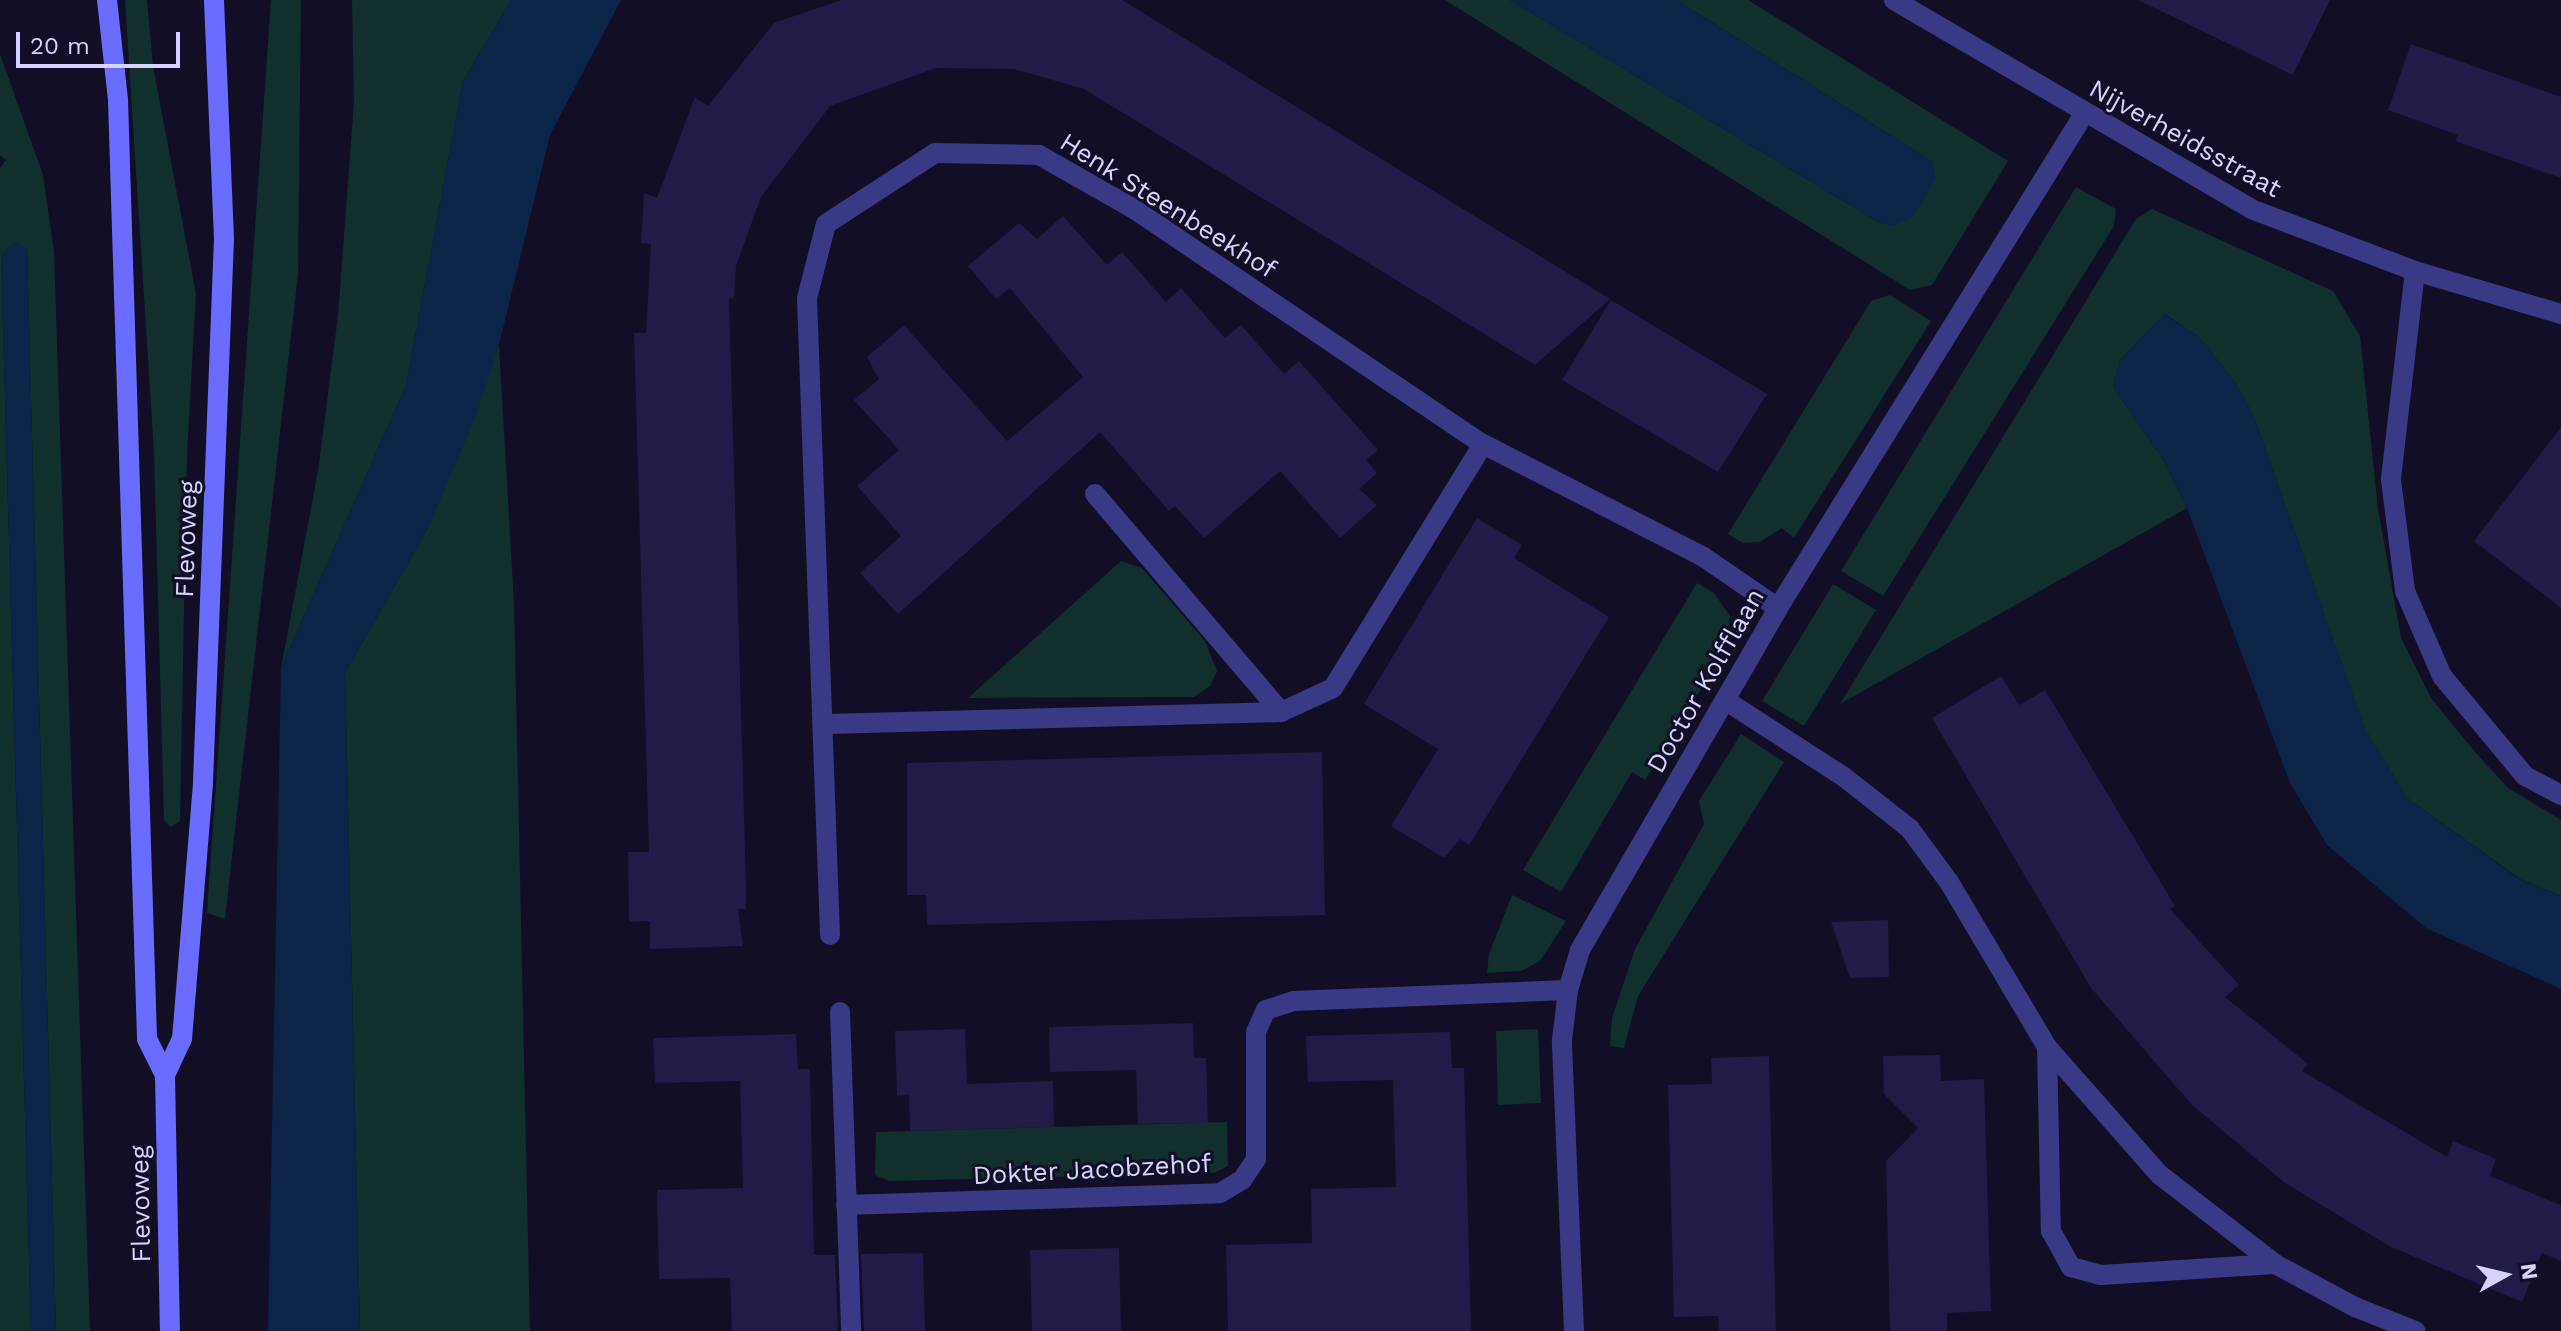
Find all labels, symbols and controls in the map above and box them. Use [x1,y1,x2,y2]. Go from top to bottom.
scale bar [20,16,184,66]
text: 20 m [30,32,90,60]
street label: Nijverheidsstraat [2084,73,2286,205]
street label: Henk Steenbeekhof [1054,127,1282,285]
street label: Flevoweg [169,480,205,598]
street label: Doctor Kolfflaan [1640,583,1772,779]
street label: Flevoweg [124,1145,158,1263]
street label: Dokter Jacobzehof [971,1148,1213,1192]
north arrow [2465,1235,2545,1315]
text: N [2516,1262,2543,1281]

